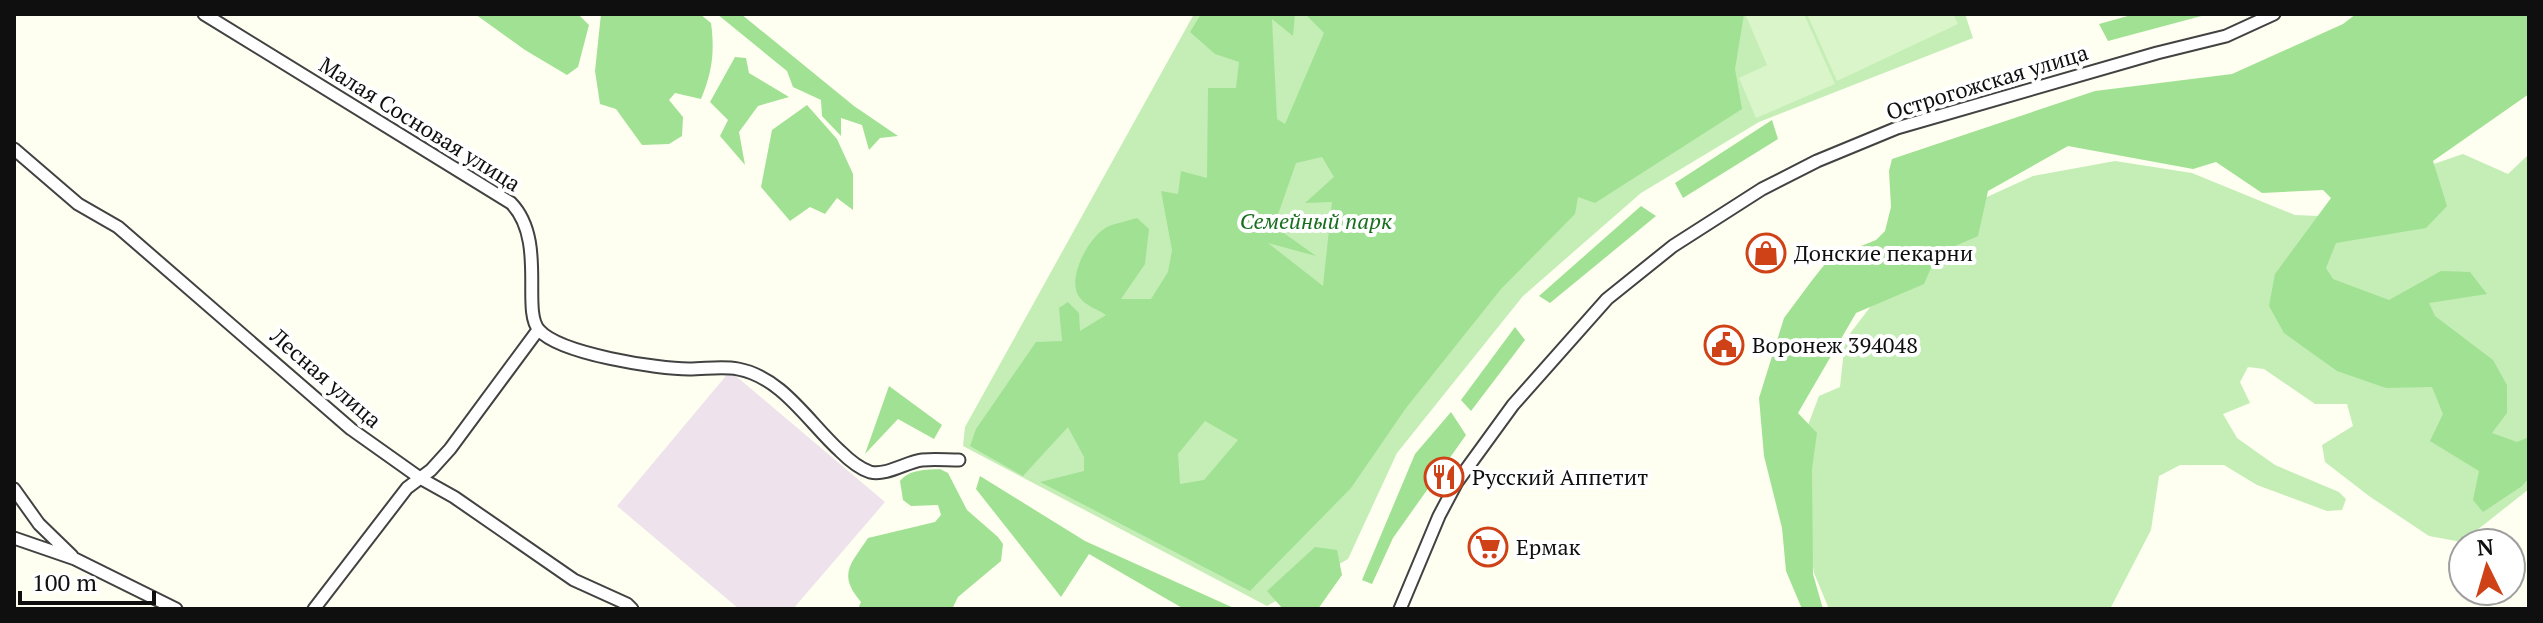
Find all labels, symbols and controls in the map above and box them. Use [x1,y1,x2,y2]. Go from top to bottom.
street label: Острогожская улица [1882,37,2091,126]
street label: Малая Сосновая улица [314,50,526,197]
park label: Семейный парк [1240,206,1392,235]
shop icon: Донские пекарни [1745,232,1787,274]
place label: Донские пекарни [1794,238,1973,267]
street label: Лесная улица [264,321,388,434]
public building icon: Воронеж 394048 [1703,324,1745,366]
place label: Воронеж 394048 [1752,330,1918,359]
restaurant icon: Русский Аппетит [1423,456,1465,498]
place label: Русский Аппетит [1472,462,1648,491]
supermarket icon: Ермак [1467,526,1509,568]
north arrow [2447,527,2527,607]
text: N [2476,531,2495,562]
place label: Ермак [1516,532,1581,561]
scale bar [20,555,154,605]
text: 100 m [32,566,97,598]

